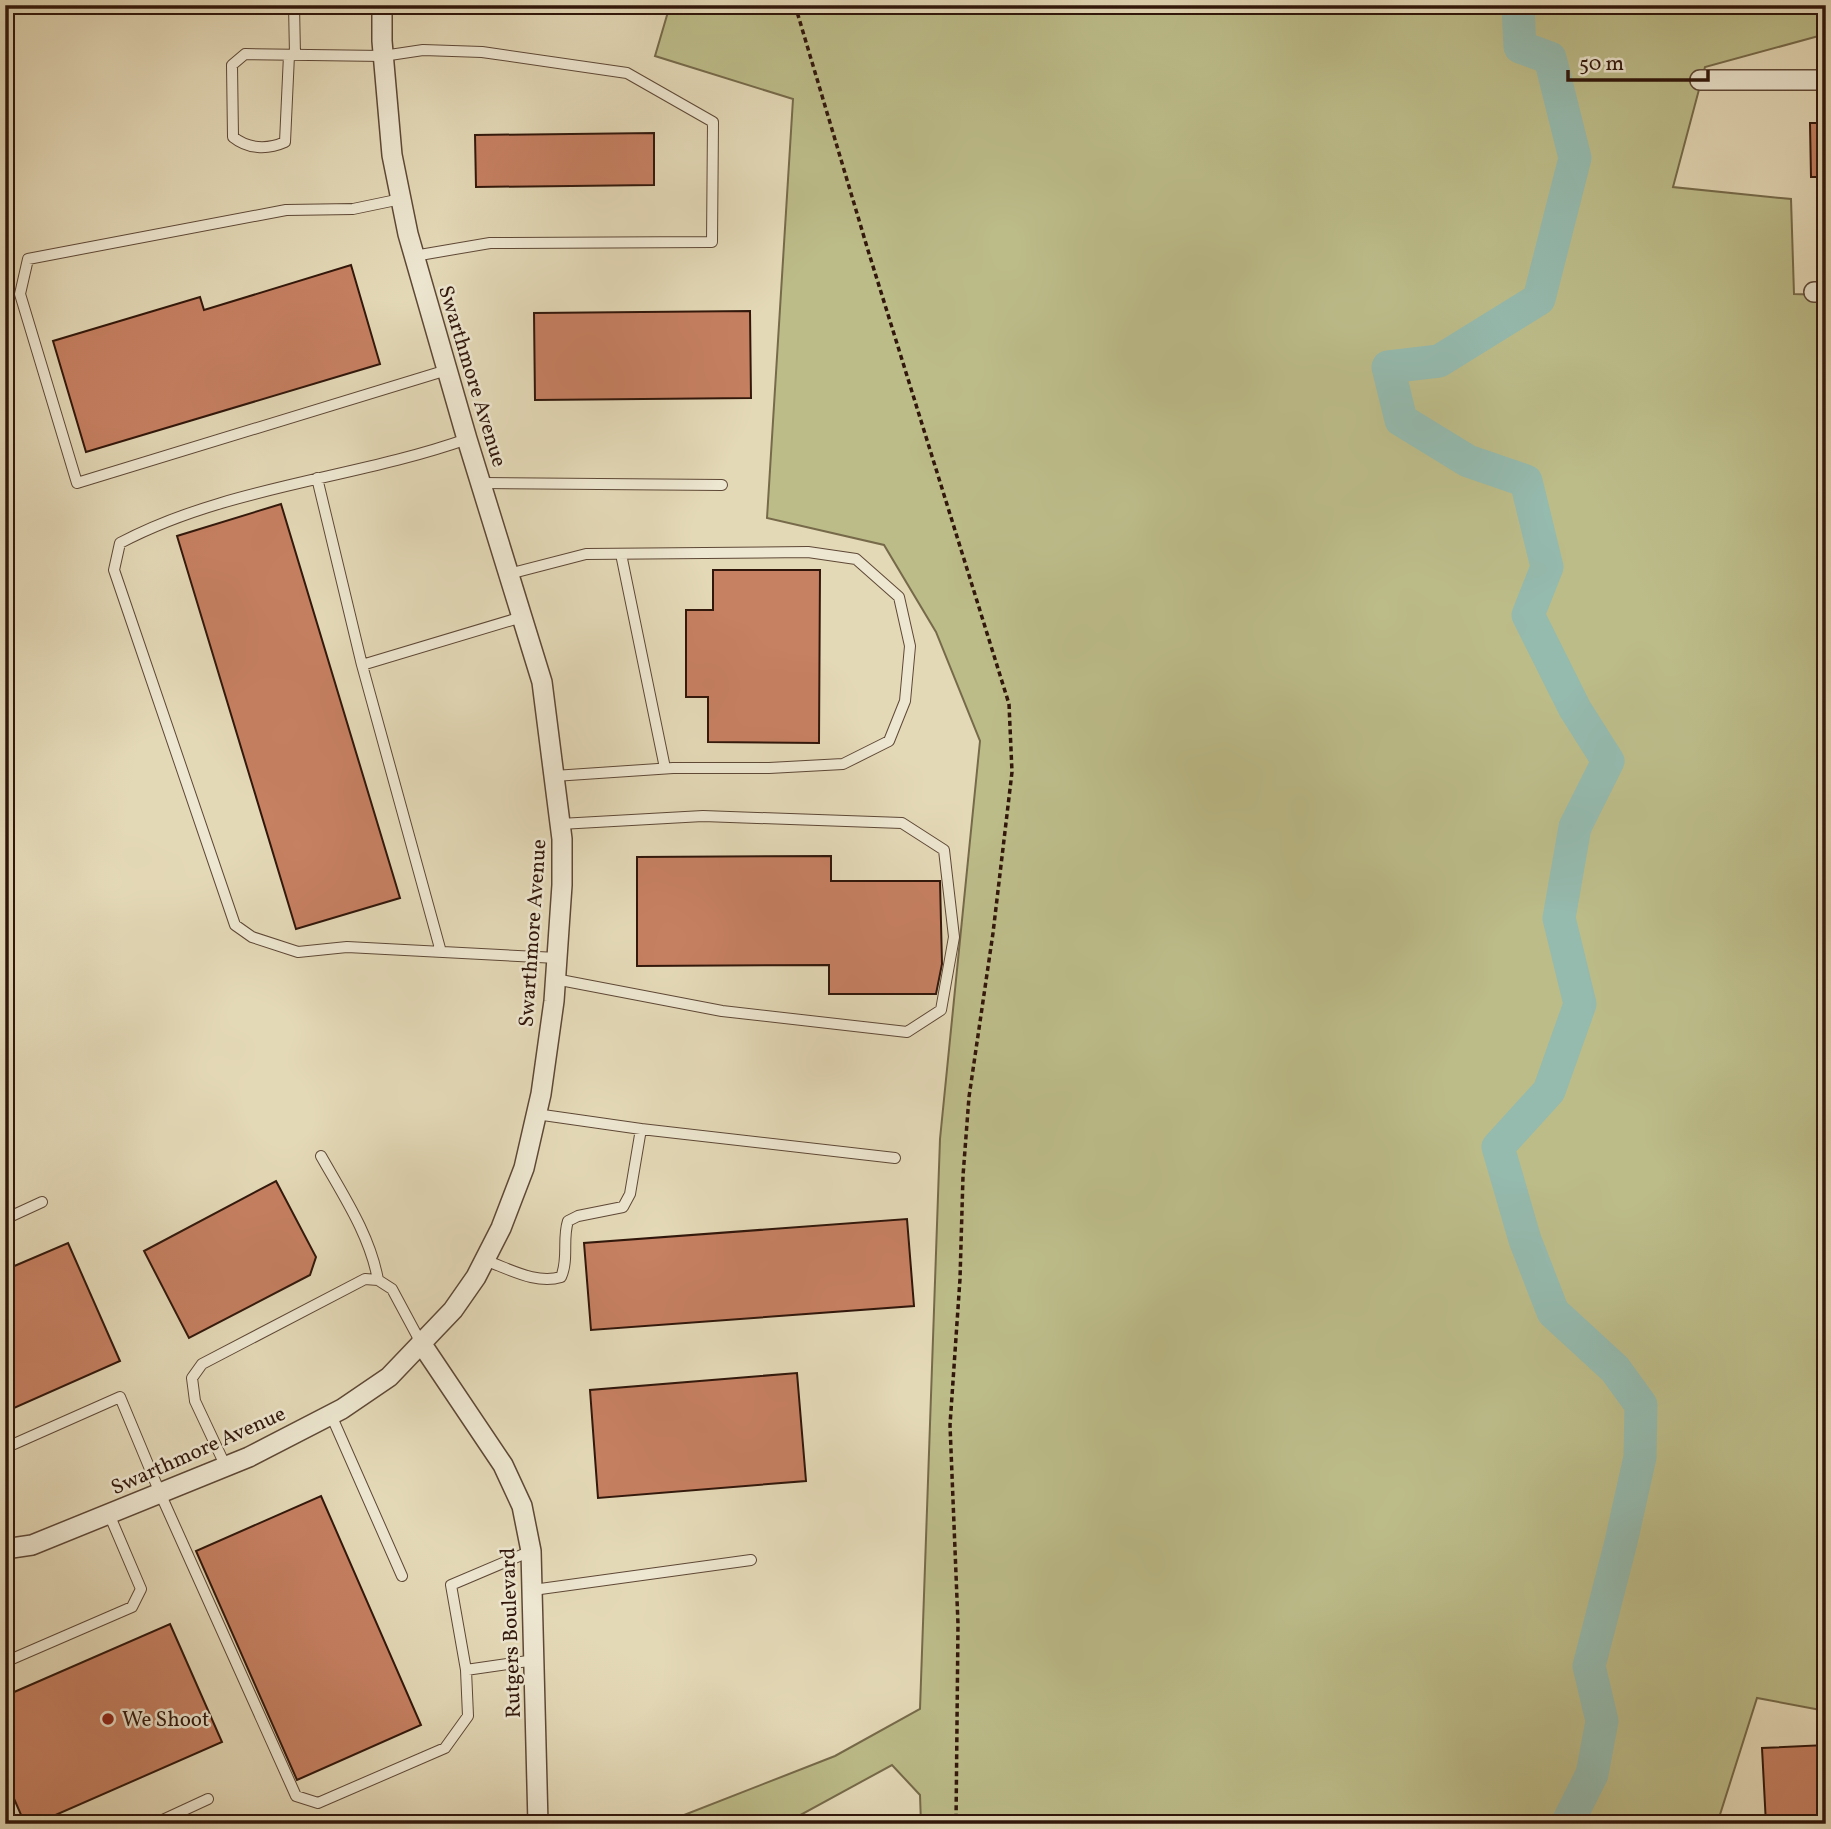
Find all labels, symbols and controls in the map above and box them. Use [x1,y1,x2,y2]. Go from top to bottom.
scale bar [1568,38,1708,82]
text: 50 m [1579,50,1624,79]
street label: Swarthmore Avenue [430,282,513,471]
street label: Swarthmore Avenue [512,838,555,1028]
street label: Swarthmore Avenue [107,1400,291,1503]
street label: Rutgers Boulevard [494,1547,529,1719]
place label: We Shoot [122,1706,209,1735]
marker: We Shoot [100,1711,116,1727]

